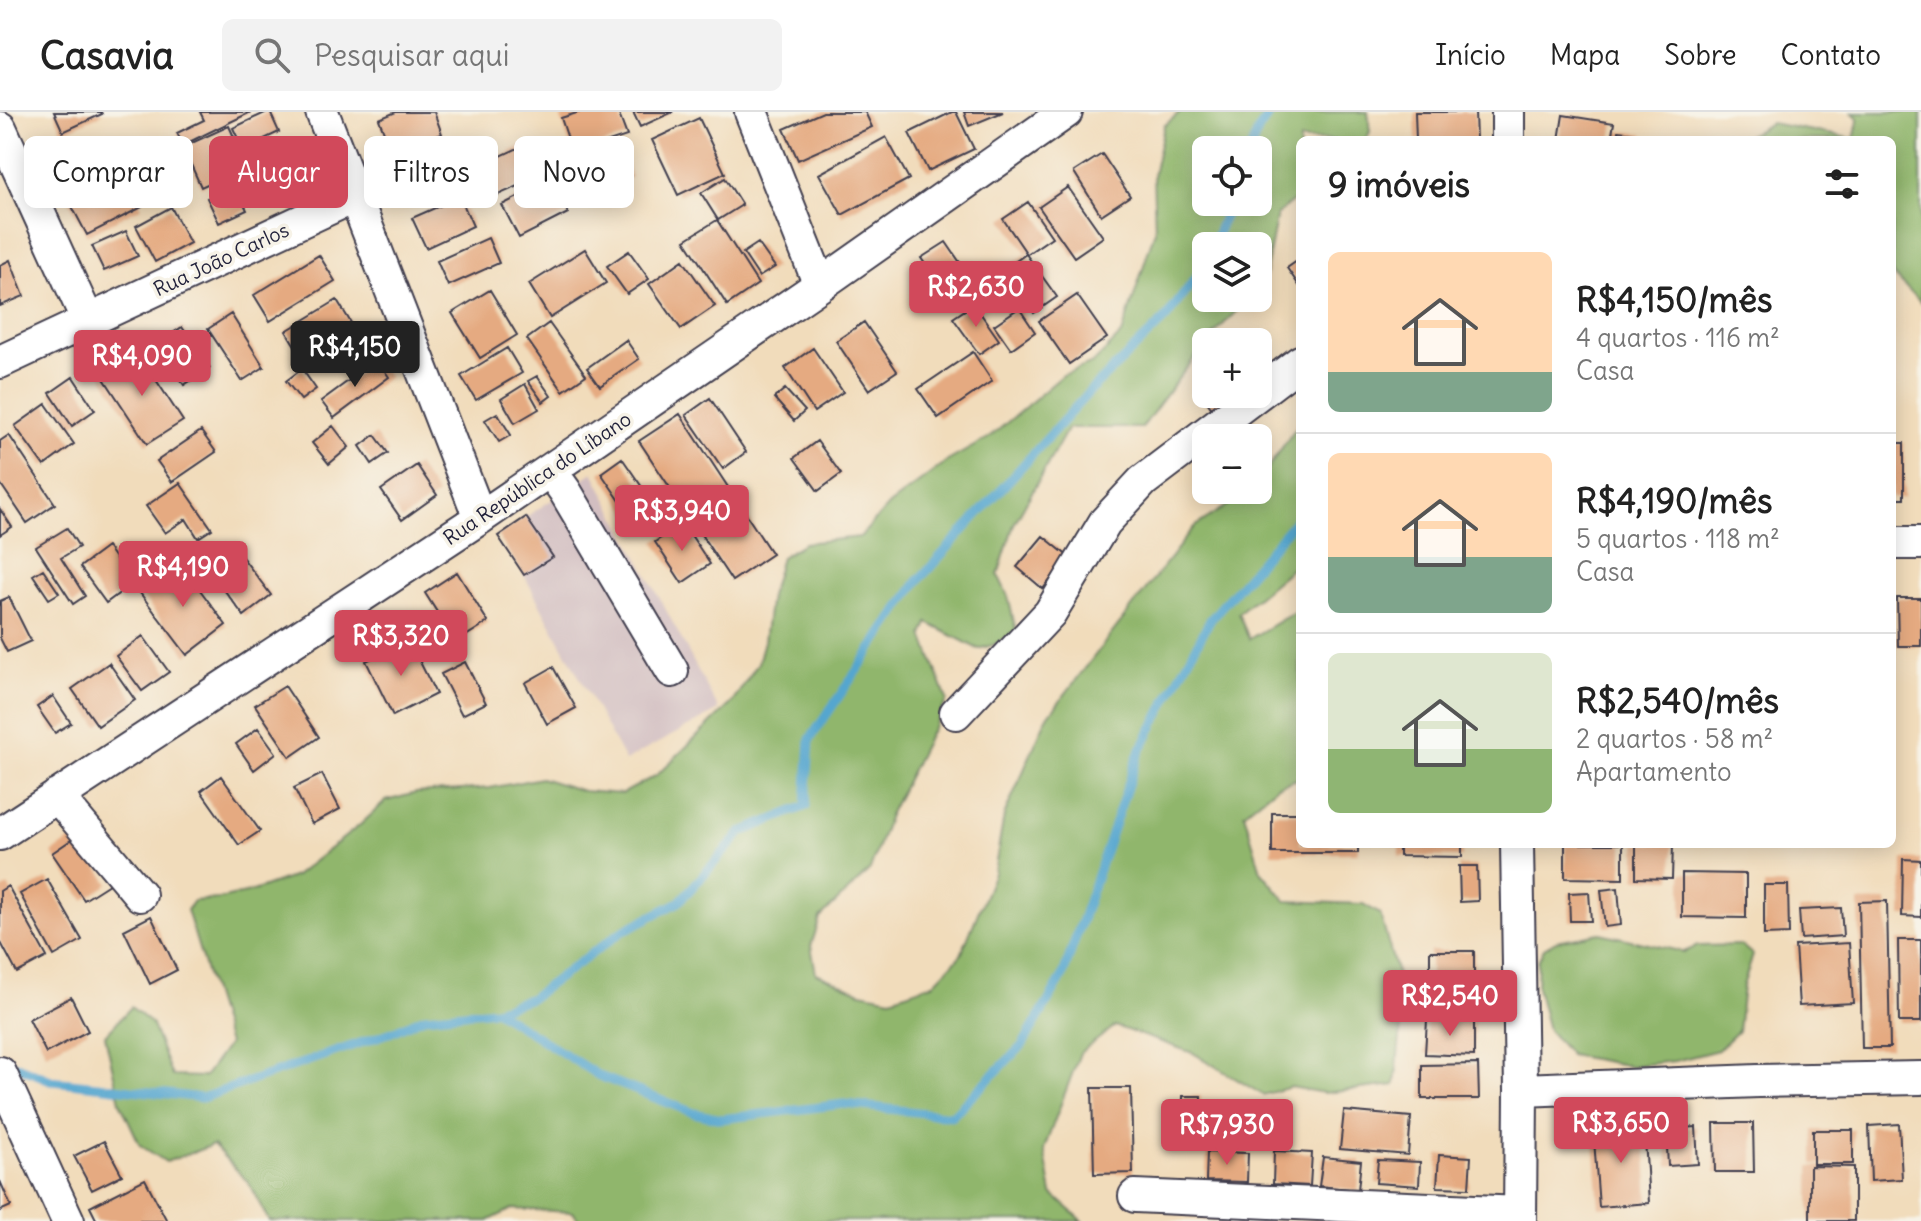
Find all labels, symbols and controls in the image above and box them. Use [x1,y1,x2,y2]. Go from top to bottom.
search box [222,19,782,91]
text: Casavia [40,32,174,79]
icon: search [250,33,294,77]
text: Pesquisar aqui [314,36,510,74]
text: Início [1435,37,1506,73]
text: Mapa [1550,37,1620,73]
text: Sobre [1664,37,1737,73]
text: Contato [1781,37,1881,73]
chip: Comprar [24,136,193,208]
chip: Alugar [209,136,348,208]
chip: Filtros [364,136,498,208]
chip: Novo [514,136,634,208]
map controls [1192,136,1272,504]
button: locate [1192,136,1272,216]
icon: filters [1820,162,1864,206]
text: 9 imóveis [1328,163,1470,206]
street label: Rua João Carlos [149,217,293,301]
button: layers [1192,232,1272,312]
pin: R$2,630 [902,261,1050,329]
text: R$2,630 [927,270,1025,303]
text: R$4,150/mês [1576,278,1772,321]
icon: home [1392,284,1488,380]
pin: R$4,150 [281,321,429,389]
text: 4 quartos · 116 m² [1576,321,1780,354]
button: + [1192,328,1272,408]
pin: R$4,090 [68,330,216,398]
text: R$4,150 [309,330,401,363]
text: R$4,090 [92,339,192,372]
text: Casa [1576,354,1634,387]
street label: Rua República do Líbano [438,406,636,550]
button: − [1192,424,1272,504]
text: R$4,190/mês [1576,479,1772,522]
pin: R$3,940 [608,485,756,553]
icon: home [1392,485,1488,581]
text: R$3,940 [633,494,731,527]
text: 5 quartos · 118 m² [1576,522,1780,555]
pin: R$4,190 [109,541,257,609]
text: R$4,190 [137,550,229,583]
text: Casa [1576,555,1634,588]
pin: R$3,320 [327,610,475,678]
text: R$3,320 [352,619,450,652]
text: R$2,540/mês [1576,679,1779,722]
icon: home [1392,685,1488,781]
text: 2 quartos · 58 m² [1576,722,1773,755]
text: Apartamento [1576,755,1732,788]
pin: R$2,540 [1376,970,1524,1038]
text: R$2,540 [1401,979,1499,1012]
pin: R$3,650 [1547,1097,1695,1165]
pin: R$7,930 [1153,1099,1301,1167]
text: R$3,650 [1572,1106,1670,1139]
text: R$7,930 [1179,1108,1275,1141]

